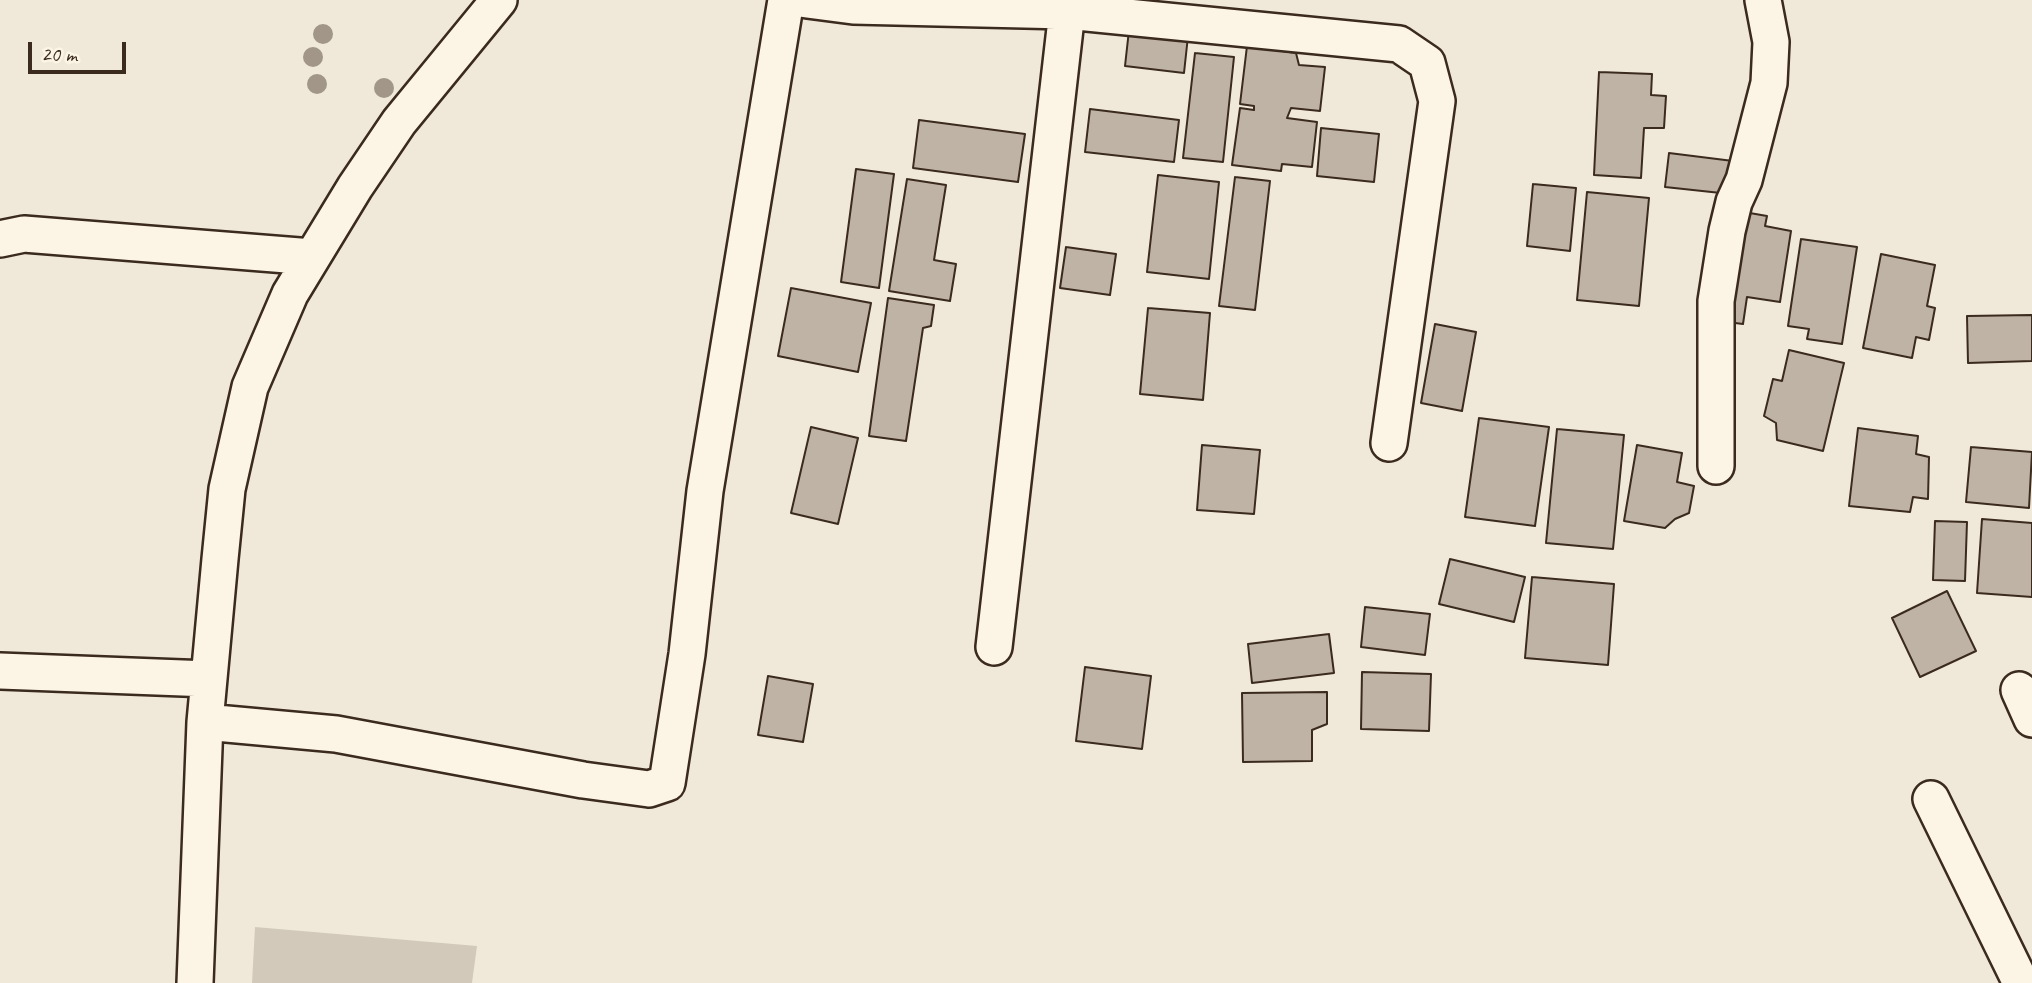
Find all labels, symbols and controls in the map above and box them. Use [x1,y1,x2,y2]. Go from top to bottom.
scale bar [32,28,130,72]
text: 20 m [41,41,77,67]

